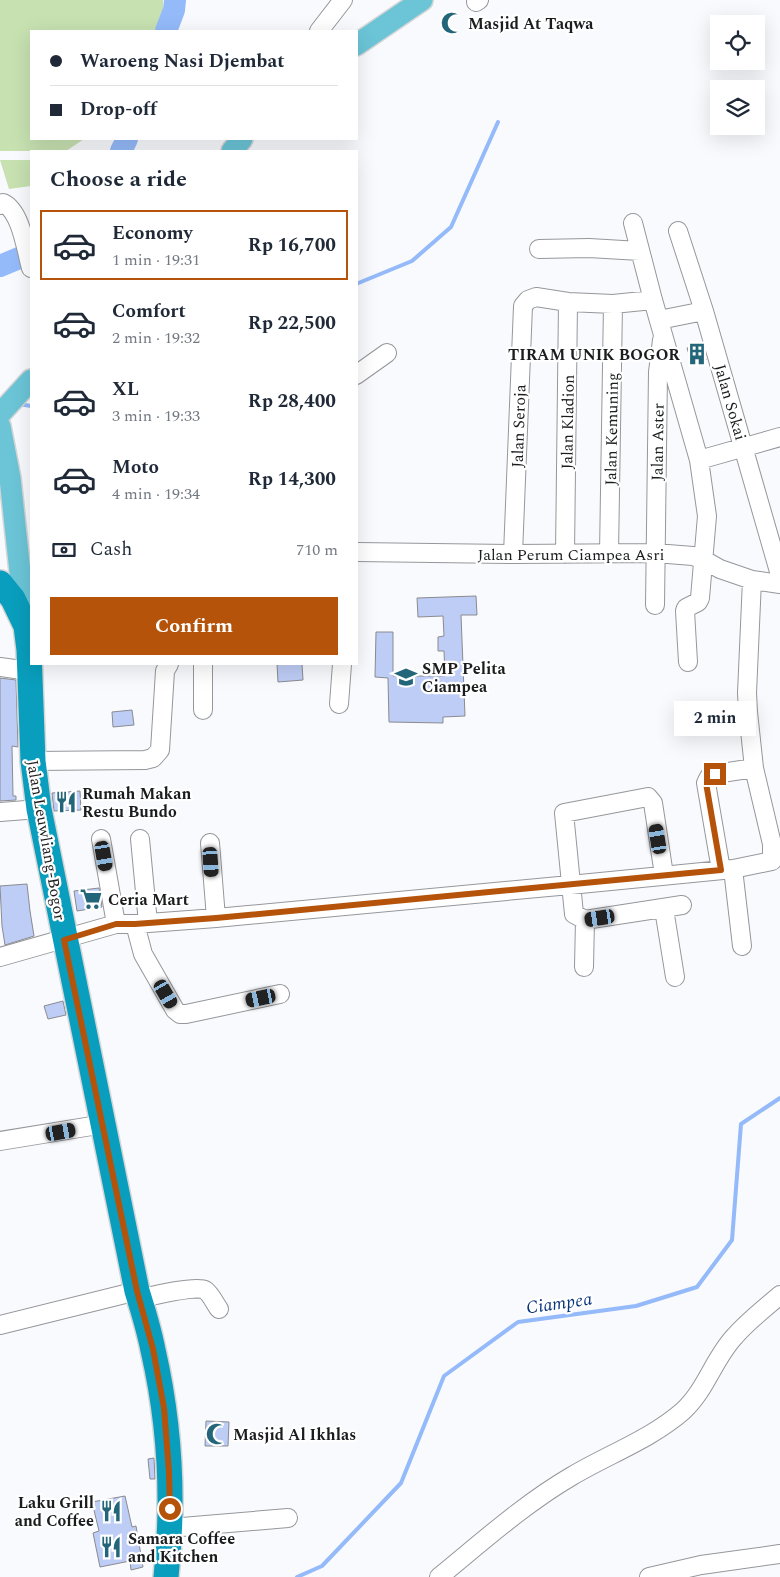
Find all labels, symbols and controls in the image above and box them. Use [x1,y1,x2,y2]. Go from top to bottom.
mosque icon: Masjid At Taqwa [439,10,465,36]
place label: Masjid At Taqwa [468,12,594,36]
map controls [710,15,765,135]
button: locate [710,15,765,70]
text: Waroeng Nasi Djembat [80,47,285,76]
button: layers [710,80,765,135]
text: Drop-off [80,95,157,124]
text: Choose a ride [50,163,187,196]
text: Economy [112,219,193,248]
icon: car [52,223,97,268]
text: Rp 16,700 [248,231,336,260]
text: 1 min · 19:31 [112,248,200,272]
text: Comfort [112,297,186,326]
icon: car [52,301,97,346]
text: Rp 22,500 [248,309,336,338]
text: 2 min · 19:32 [112,326,200,350]
building icon: TIRAM UNIK BOGOR [684,341,710,367]
place label: TIRAM UNIK BOGOR [508,343,680,367]
street label: Jalan Sokai [708,361,752,443]
street label: Jalan Kemuning [599,372,625,486]
street label: Jalan Kladion [555,374,581,470]
text: XL [112,375,139,404]
icon: car [52,379,97,424]
street label: Jalan Seroja [506,384,532,468]
text: Rp 28,400 [248,387,336,416]
street label: Jalan Aster [645,403,671,481]
text: 3 min · 19:33 [112,404,200,428]
text: Moto [112,453,159,482]
icon: car [52,457,97,502]
text: Rp 14,300 [248,465,336,494]
text: 4 min · 19:34 [112,482,200,506]
text: Cash [90,535,132,564]
icon: cash [50,536,78,564]
text: 710 m [296,538,338,562]
street label: Jalan Perum Ciampea Asri [477,543,665,567]
button: Confirm [50,597,338,655]
place label: SMP Pelita Ciampea [422,657,506,699]
school or university icon: SMP Pelita Ciampea [393,664,419,690]
callout: 2 min [674,702,756,736]
text: 2 min [694,706,736,730]
street label: Jalan Leuwliang-Bogor [20,758,72,922]
route end [704,763,726,785]
place label: Rumah Makan Restu Bundo [82,782,191,824]
restaurant icon: Rumah Makan Restu Bundo [53,789,79,815]
car [648,823,667,855]
car [94,840,113,872]
car [202,847,219,877]
supermarket icon: Ceria Mart [78,886,104,912]
place label: Ceria Mart [108,888,189,912]
car [584,908,615,928]
car [152,977,179,1011]
car [244,988,277,1008]
car [44,1122,77,1142]
water label: Ciampea [524,1286,594,1321]
mosque icon: Masjid Al Ikhlas [204,1421,230,1447]
place label: Masjid Al Ikhlas [233,1423,356,1447]
place label: Laku Grill and Coffee [15,1491,94,1533]
restaurant icon: Laku Grill and Coffee [98,1498,124,1524]
route start [159,1498,181,1520]
place label: Samara Coffee and Kitchen [128,1527,235,1569]
restaurant icon: Samara Coffee and Kitchen [98,1534,124,1560]

